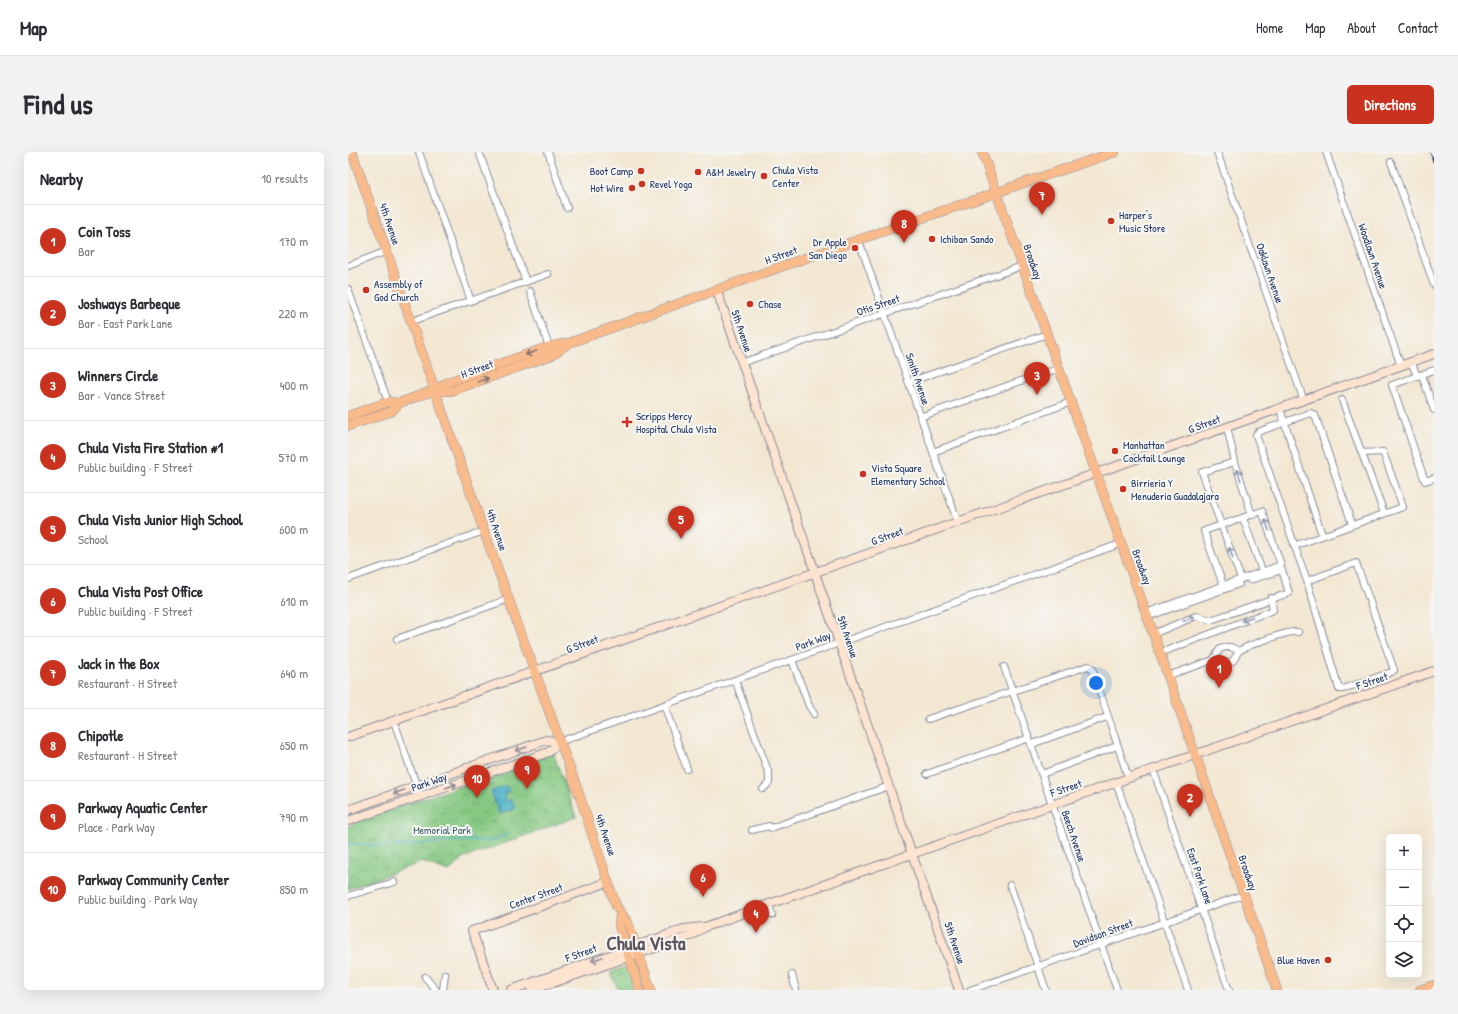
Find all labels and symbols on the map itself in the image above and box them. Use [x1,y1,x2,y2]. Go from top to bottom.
place label: Chula Vista Center [772,163,818,190]
place label: Boot Camp [590,164,633,178]
place label: A&M Jewelry [706,165,756,179]
marker: Boot Camp [636,166,646,176]
marker: A&M Jewelry [693,167,703,177]
marker: Chula Vista Center [759,171,769,181]
place label: Revel Yoga [650,177,693,191]
marker: Revel Yoga [637,179,647,189]
place label: Hot Wire [590,181,625,195]
pin: 7 [1029,182,1055,215]
marker: Hot Wire [627,183,637,193]
street label: 4th Avenue [376,201,404,247]
place label: Harper's Music Store [1119,208,1166,235]
pin: 8 [891,210,917,243]
marker: Harper's Music Store [1106,216,1116,226]
street label: Woodlawn Avenue [1355,222,1391,291]
place label: Ichiban Sando [940,232,994,246]
marker: Ichiban Sando [927,234,937,244]
place label: Dr Apple San Diego [809,235,848,262]
street label: Oaklawn Avenue [1253,241,1287,306]
street label: Broadway [1020,242,1046,282]
street label: H Street [763,243,799,267]
marker: Dr Apple San Diego [850,243,860,253]
place label: Assembly of God Church [374,277,423,304]
marker: Assembly of God Church [361,285,371,295]
street label: Otis Street [855,291,902,319]
place label: Chase [758,297,782,311]
marker: Chase [745,299,755,309]
street label: 5th Avenue [728,308,756,354]
one-way arrow [525,350,538,357]
street label: Smith Avenue [903,351,934,407]
street label: H Street [459,357,495,381]
pin: 3 [1024,362,1050,395]
one-way arrow [476,375,488,383]
place label: Scripps Mercy Hospital Chula Vista [636,409,717,436]
street label: G Street [1186,412,1222,436]
marker: Scripps Mercy Hospital Chula Vista [621,416,633,428]
place label: Manhattan Cocktail Lounge [1123,438,1186,465]
marker: Manhattan Cocktail Lounge [1110,446,1120,456]
place label: Vista Square Elementary School [871,461,945,488]
marker: Vista Square Elementary School [858,469,868,479]
one-way arrow [1235,469,1242,482]
place label: Birrieria Y Menuderia Guadalajara [1131,476,1219,503]
marker: Birrieria Y Menuderia Guadalajara [1118,484,1128,494]
pin: 5 [668,506,694,539]
street label: 4th Avenue [483,507,511,553]
one-way arrow [1262,519,1270,531]
street label: G Street [869,524,905,548]
street label: Broadway [1129,547,1155,587]
one-way arrow [1227,547,1235,559]
street label: 5th Avenue [834,614,862,660]
one-way arrow [1183,615,1195,623]
one-way arrow [1242,616,1254,624]
street label: Park Way [793,628,833,654]
street label: G Street [564,632,600,656]
pin: 1 [1206,655,1232,688]
street label: F Street [1354,669,1390,693]
your location [1086,673,1106,693]
one-way arrow [515,746,528,753]
pin: 9 [514,756,540,789]
pin: 10 [464,765,490,798]
street label: Park Way [409,769,449,795]
street label: F Street [1048,776,1084,800]
one-way arrow [445,781,457,789]
pin: 2 [1177,784,1203,817]
one-way arrow [393,789,405,797]
street label: Beech Avenue [1059,808,1090,864]
street label: 4th Avenue [592,812,620,858]
park label: Memorial Park [413,823,471,837]
street label: East Park Lane [1184,846,1216,906]
street label: Broadway [1235,853,1261,893]
pin: 6 [690,864,716,897]
street label: Center Street [507,880,565,912]
pin: 4 [743,900,769,933]
street label: Davidson Street [1071,916,1135,950]
street label: 5th Avenue [941,920,969,966]
district label: Chula Vista [606,930,686,956]
street label: F Street [563,941,599,965]
place label: Blue Haven [1277,953,1320,967]
marker: Blue Haven [1323,955,1333,965]
one-way arrow [591,956,604,963]

